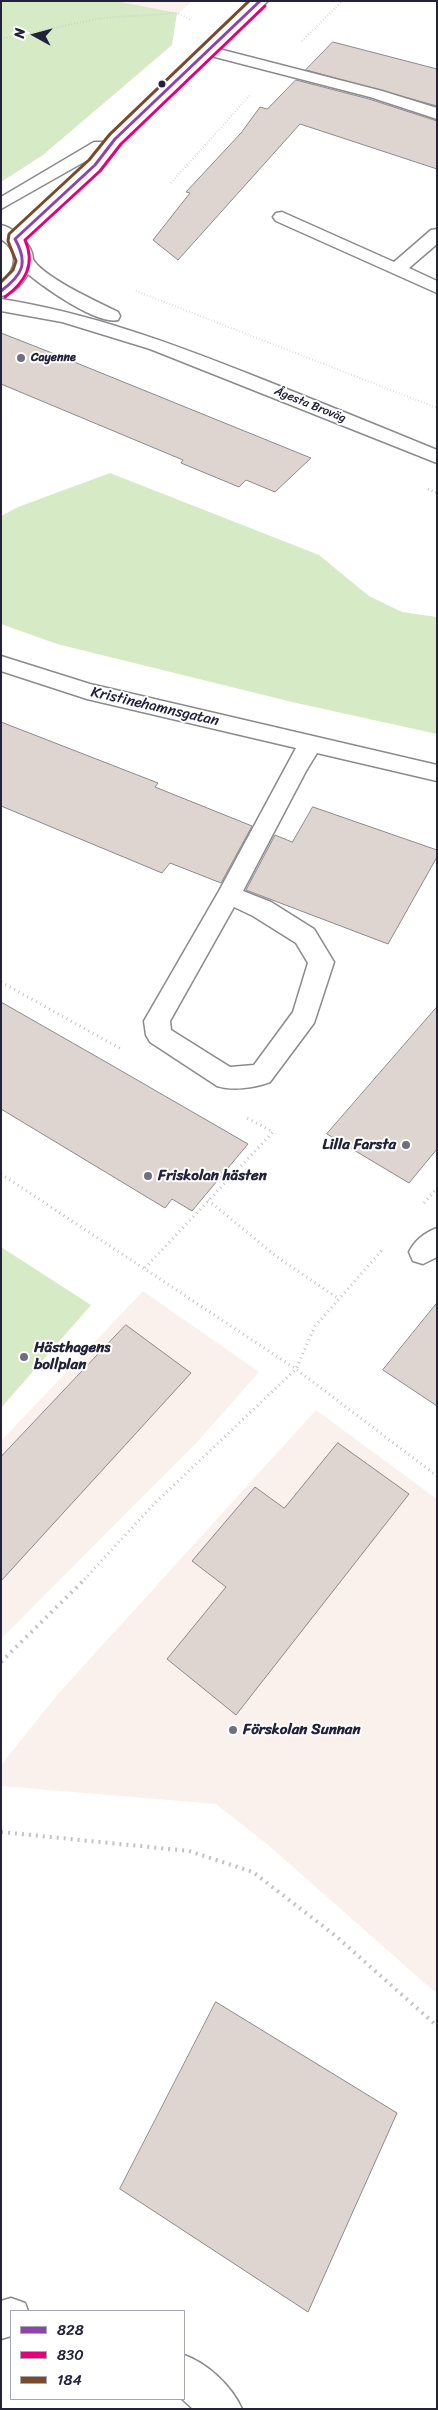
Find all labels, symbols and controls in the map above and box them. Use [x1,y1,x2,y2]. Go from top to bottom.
north arrow [10,10,60,60]
text: N [7,27,33,39]
unlabelled marker [157,79,167,89]
place label: Cayenne [31,351,76,365]
marker: Cayenne [15,352,27,364]
street label: Ågesta Broväg [272,384,348,426]
street label: Kristinehamnsgatan [89,683,221,731]
place label: Lilla Farsta [323,1136,396,1154]
marker: Lilla Farsta [400,1139,412,1151]
place label: Friskolan hästen [158,1167,267,1185]
marker: Friskolan hästen [142,1170,154,1182]
place label: Hästhagens bollplan [34,1339,111,1374]
marker: Hästhagens bollplan [18,1351,30,1363]
place label: Förskolan Sunnan [243,1721,361,1739]
marker: Förskolan Sunnan [227,1724,239,1736]
legend [10,2310,185,2400]
text: 828 [57,2317,84,2343]
text: 830 [57,2342,84,2368]
text: 184 [57,2367,82,2393]

